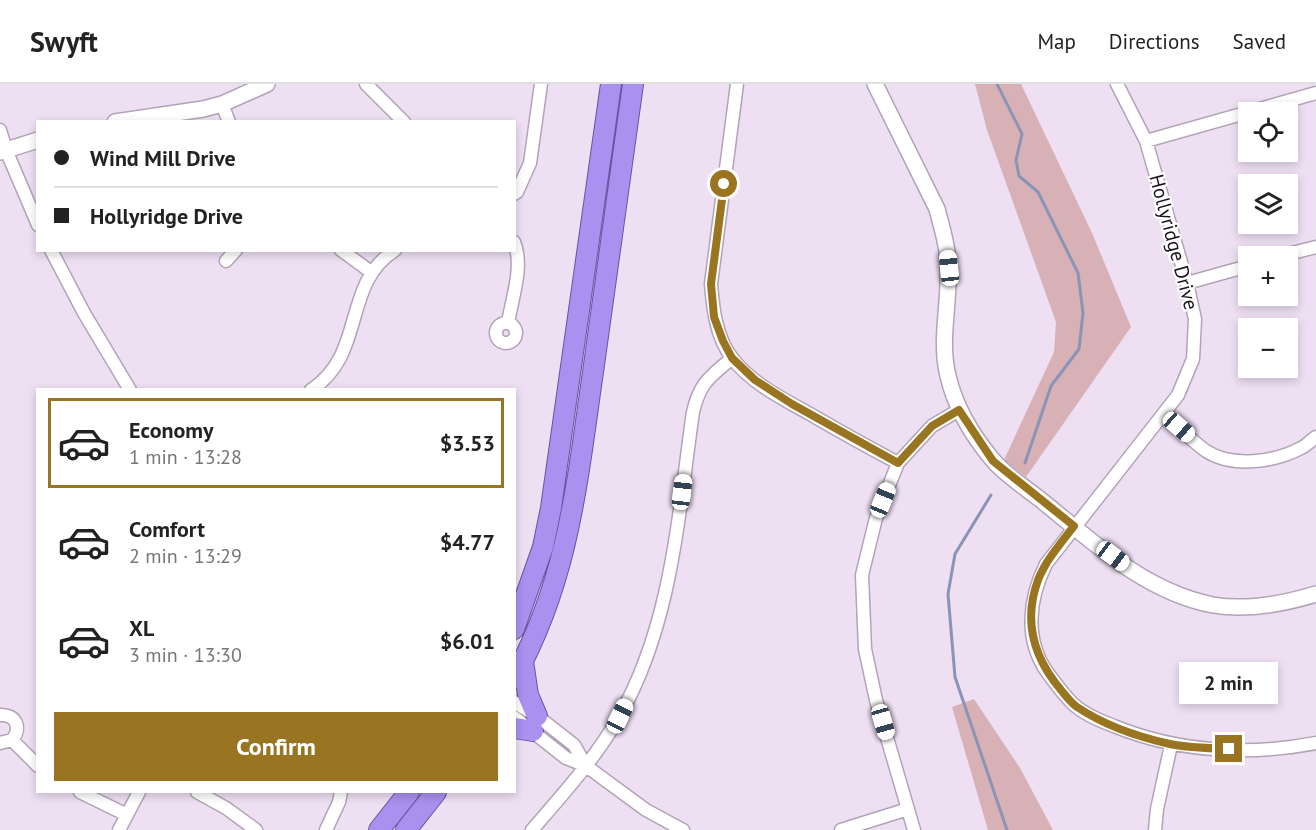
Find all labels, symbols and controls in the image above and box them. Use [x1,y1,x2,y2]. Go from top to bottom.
text: Swyft [30,23,98,60]
text: Map [1037,28,1076,55]
text: Directions [1109,28,1200,55]
text: Saved [1233,28,1286,55]
map controls [1238,102,1298,378]
button: locate [1238,102,1298,162]
text: Wind Mill Drive [90,144,236,172]
route start [710,170,737,197]
street label: Hollyridge Drive [1143,171,1205,313]
button: layers [1238,174,1298,234]
text: Hollyridge Drive [90,202,243,230]
button: + [1238,246,1298,306]
car [938,249,960,287]
button: − [1238,318,1298,378]
car [1160,408,1198,446]
icon: car [57,416,111,470]
text: Economy [129,416,213,444]
text: $3.53 [440,429,495,457]
text: 1 min · 13:28 [129,444,242,470]
car [671,473,693,511]
car [868,480,898,520]
icon: car [57,515,111,569]
text: Comfort [129,515,205,543]
text: $4.77 [440,528,495,556]
car [1093,538,1133,574]
text: 2 min · 13:29 [129,543,242,569]
icon: car [57,614,111,668]
text: XL [129,614,154,642]
text: $6.01 [440,627,495,655]
text: 3 min · 13:30 [129,642,242,668]
callout: 2 min [1180,662,1278,704]
text: 2 min [1204,670,1253,696]
car [604,696,636,736]
car [869,702,897,742]
button: Confirm [54,712,498,781]
route end [1215,735,1242,762]

